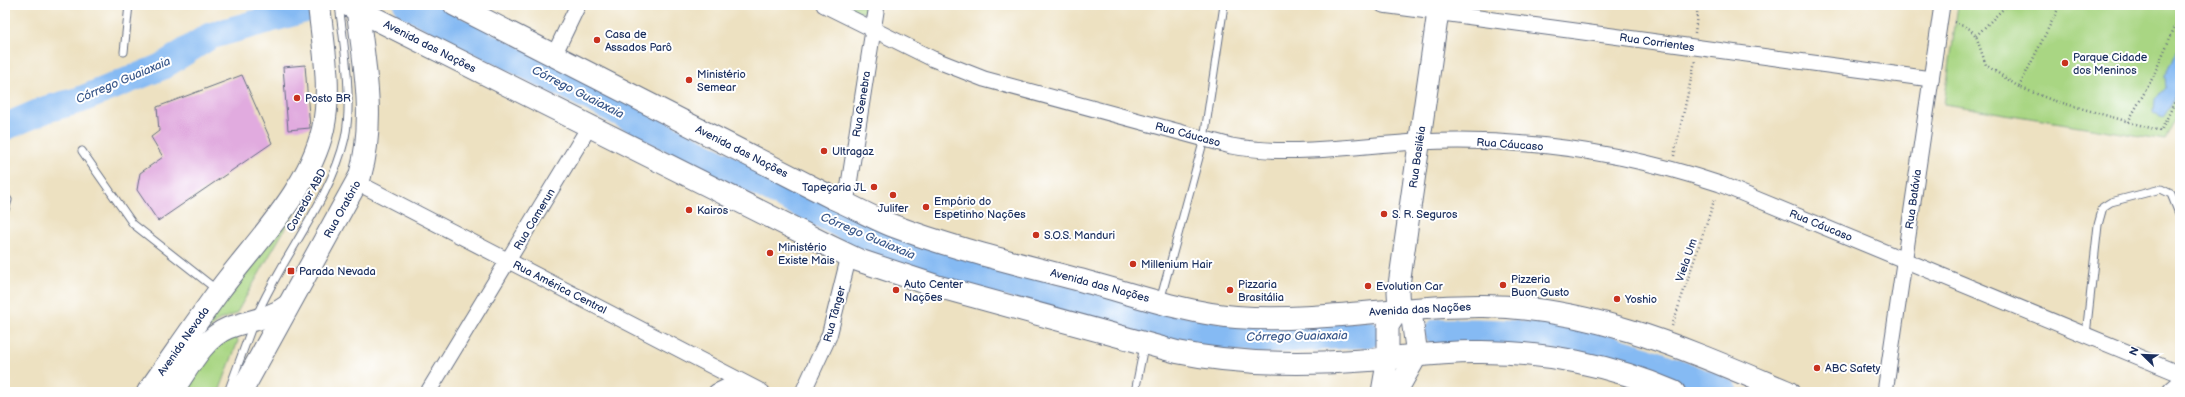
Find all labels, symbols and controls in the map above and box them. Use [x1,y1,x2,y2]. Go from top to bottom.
street label: Avenida das Nações [381,18,479,76]
place label: Casa de Assados Parô [605,28,672,54]
street label: Rua Corrientes [1619,31,1696,54]
marker: Casa de Assados Parô [592,35,602,45]
place label: Parque Cidade dos Meninos [2073,51,2148,77]
water label: Córrego Guaiaxaia [74,54,173,107]
marker: Parque Cidade dos Meninos [2060,58,2070,68]
water label: Córrego Guaiaxaia [529,63,627,122]
place label: Ministério Semear [697,68,746,94]
street label: Rua Genebra [850,70,873,138]
marker: Ministério Semear [684,75,694,85]
place label: Posto BR [305,92,351,105]
marker: Posto BR [292,93,302,103]
street label: Rua Cáucaso [1154,120,1222,149]
street label: Avenida das Nações [693,123,791,181]
street label: Rua Basiléia [1407,125,1428,189]
street label: Rua Cáucaso [1476,136,1544,153]
place label: Ultragaz [832,145,874,158]
marker: Ultragaz [819,146,829,156]
street label: Corredor ABD [284,166,329,234]
street label: Rua Batávia [1903,168,1924,230]
street label: Rua Oratório [321,178,364,240]
place label: Tapeçaria JL [802,181,867,194]
marker: Tapeçaria JL [869,182,879,192]
street label: Rua Camerun [511,186,558,252]
marker: Julifer [888,190,898,200]
place label: Empório do Espetinho Nações [934,195,1026,221]
place label: Julifer [878,202,909,215]
marker: Empório do Espetinho Nações [921,202,931,212]
place label: Kairos [697,204,729,217]
marker: Kairos [684,205,694,215]
street label: Rua Cáucaso [1787,207,1854,244]
place label: S. R. Seguros [1392,208,1458,221]
marker: S. R. Seguros [1379,209,1389,219]
water label: Córrego Guaiaxaia [818,210,918,263]
place label: S.O.S. Manduri [1044,229,1115,242]
marker: S.O.S. Manduri [1031,230,1041,240]
street label: Viela Um [1673,237,1700,283]
place label: Ministério Existe Mais [778,241,835,267]
marker: Ministério Existe Mais [765,248,775,258]
street label: Rua América Central [511,258,609,317]
place label: Millenium Hair [1141,258,1213,271]
marker: Millenium Hair [1128,259,1138,269]
place label: Parada Nevada [299,265,376,278]
marker: Parada Nevada [286,266,296,276]
street label: Avenida das Nações [1049,266,1151,305]
place label: Pizzeria Buon Gusto [1511,273,1569,299]
place label: Auto Center Nações [904,278,964,304]
place label: Pizzaria Brasitália [1238,278,1284,304]
place label: Evolution Car [1376,280,1444,293]
marker: Pizzeria Buon Gusto [1498,280,1508,290]
marker: Evolution Car [1363,281,1373,291]
street label: Rua Tânger [821,284,848,344]
marker: Auto Center Nações [891,285,901,295]
marker: Pizzaria Brasitália [1225,285,1235,295]
place label: Yoshio [1624,293,1657,306]
marker: Yoshio [1612,294,1622,304]
street label: Avenida das Nações [1369,300,1472,319]
street label: Avenida Nevada [155,304,212,378]
water label: Córrego Guaiaxaia [1246,328,1348,345]
north arrow [2123,335,2163,375]
text: N [2127,345,2142,358]
place label: ABC Safety [1825,362,1881,375]
marker: ABC Safety [1812,363,1822,373]

